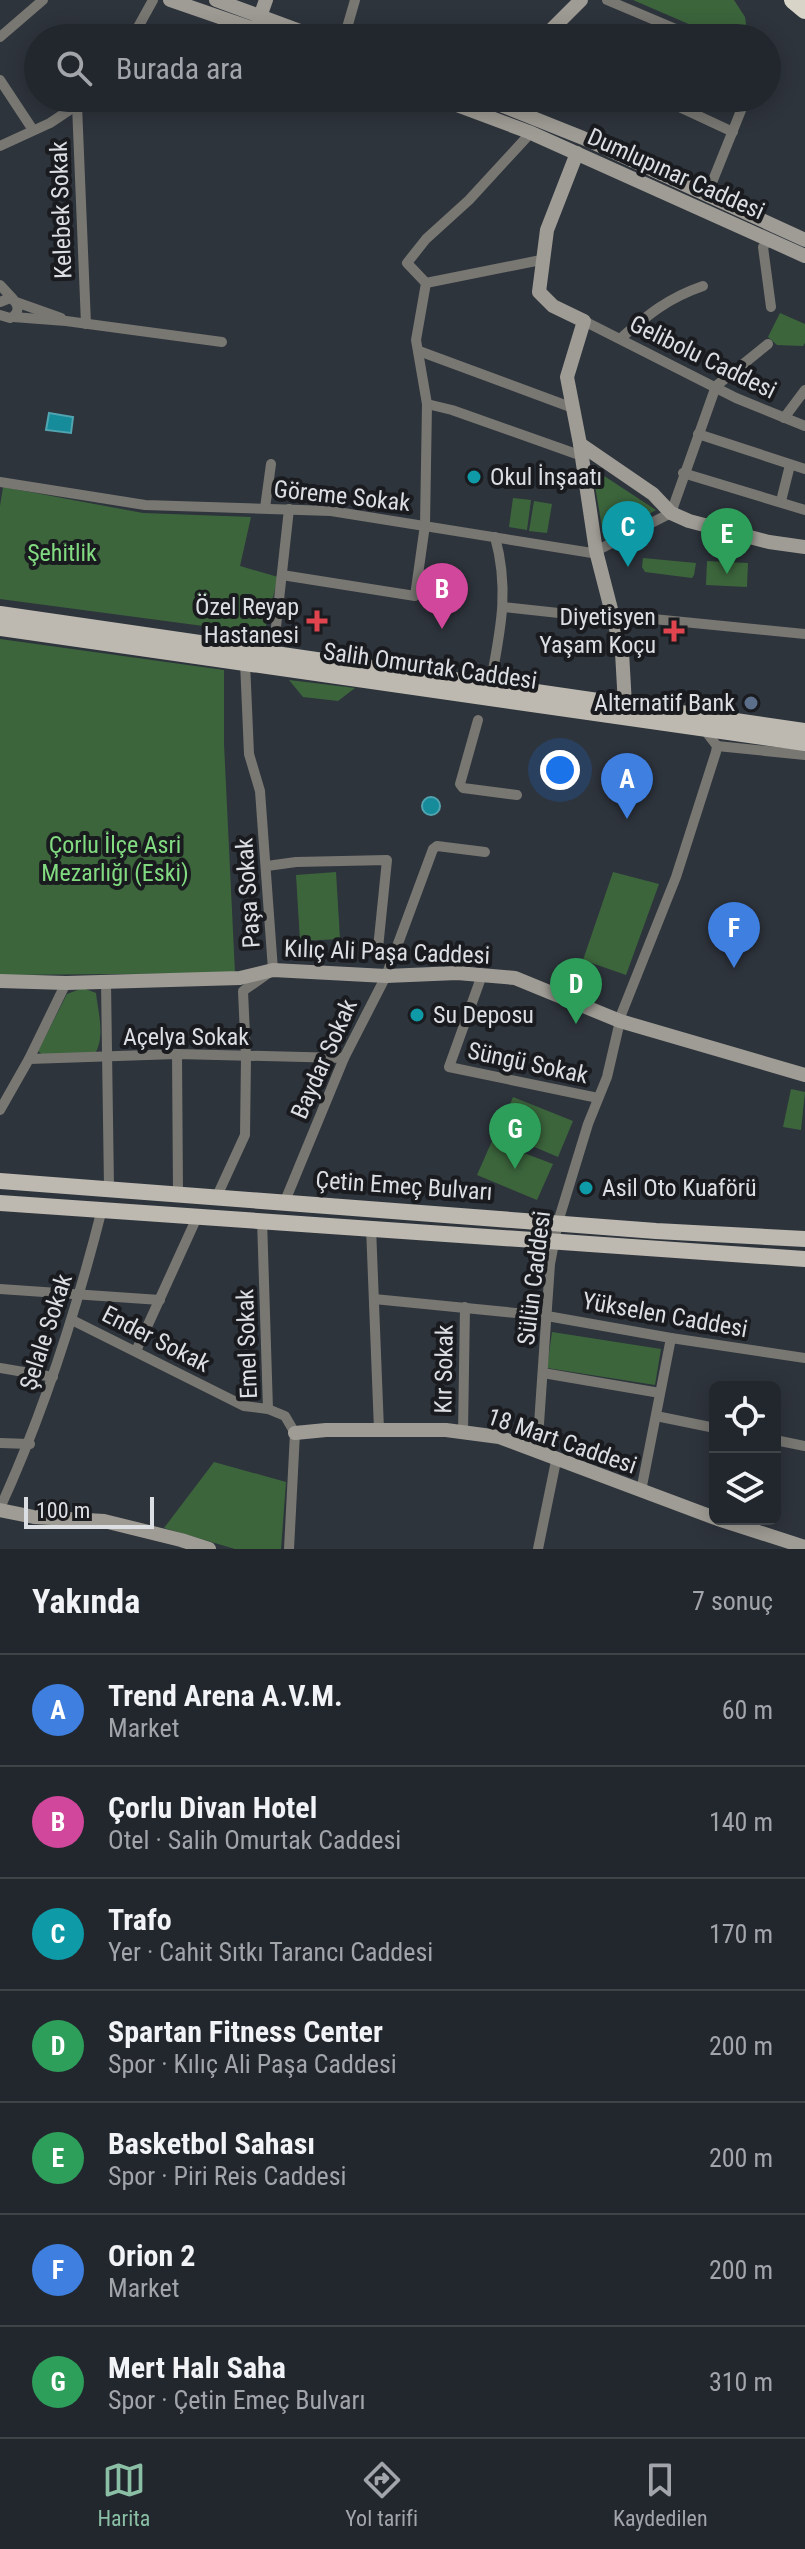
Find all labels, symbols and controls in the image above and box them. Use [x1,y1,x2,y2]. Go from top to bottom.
search box [24,24,781,112]
icon: search [52,46,96,90]
text: Burada ara [116,51,243,86]
street label: Dumlupınar Caddesi [583,122,769,226]
street label: Kelebek Sokak [45,140,77,279]
street label: Gelibolu Caddesi [625,309,781,405]
place label: Okul İnşaatı [490,463,602,491]
marker: Okul İnşaatı [465,468,483,486]
street label: Göreme Sokak [272,475,412,517]
pin: C [602,501,654,567]
pin: E [701,508,753,574]
park label: Şehitlik [27,539,97,567]
pin: B [416,563,468,629]
place label: Özel Reyap Hastanesi [195,593,299,649]
place label: Diyetisyen Yaşam Koçu [539,603,656,659]
marker: Özel Reyap Hastanesi [306,610,328,632]
marker: Diyetisyen Yaşam Koçu [663,620,685,642]
street label: Salih Omurtak Caddesi [321,637,539,695]
place label: Alternatif Bank [594,689,735,717]
marker: Alternatif Bank [742,694,760,712]
your location [540,750,580,790]
pin: A [601,753,653,819]
park label: Çorlu İlçe Asri Mezarlığı (Eski) [41,831,189,887]
street label: Paşa Sokak [230,837,266,949]
pin: F [708,902,760,968]
street label: Kılıç Ali Paşa Caddesi [284,934,490,970]
pin: D [550,958,602,1024]
street label: Baydar Sokak [285,995,363,1123]
place label: Su Deposu [433,1001,534,1029]
marker: Su Deposu [408,1006,426,1024]
street label: Açelya Sokak [123,1023,249,1051]
street label: Süngü Sokak [465,1037,591,1089]
pin: G [489,1103,541,1169]
street label: Çetin Emeç Bulvarı [315,1166,493,1206]
place label: Asil Oto Kuaförü [602,1174,757,1202]
marker: Asil Oto Kuaförü [577,1179,595,1197]
street label: Sülün Caddesi [512,1209,556,1347]
street label: Şelale Sokak [14,1270,78,1394]
street label: Yükselen Caddesi [580,1287,750,1343]
street label: Emel Sokak [231,1288,263,1399]
street label: Ender Sokak [97,1300,215,1378]
street label: Kır Sokak [429,1324,459,1414]
map controls [709,1381,781,1525]
button: locate [709,1381,781,1453]
street label: 18 Mart Caddesi [484,1402,640,1480]
button: layers [709,1453,781,1525]
scale bar [24,1493,154,1529]
text: 100 m [36,1498,90,1523]
text: Yakında [32,1581,140,1621]
text: 7 sonuç [692,1586,773,1616]
text: Trend Arena A.V.M. [108,1678,343,1713]
text: A [50,1695,66,1725]
text: 60 m [722,1695,773,1725]
text: Market [108,1713,179,1743]
text: Çorlu Divan Hotel [108,1790,317,1825]
text: B [51,1807,65,1837]
text: 140 m [709,1807,773,1837]
text: Otel · Salih Omurtak Caddesi [108,1825,401,1855]
text: Trafo [108,1902,172,1937]
text: C [51,1919,65,1949]
text: 170 m [709,1919,773,1949]
text: Yer · Cahit Sıtkı Tarancı Caddesi [108,1937,433,1967]
text: Spartan Fitness Center [108,2014,383,2049]
text: D [51,2031,65,2061]
text: 200 m [709,2031,773,2061]
text: Spor · Kılıç Ali Paşa Caddesi [108,2049,397,2079]
text: Basketbol Sahası [108,2126,315,2161]
text: E [52,2143,64,2173]
text: 200 m [709,2143,773,2173]
text: Spor · Piri Reis Caddesi [108,2161,347,2191]
text: Orion 2 [108,2238,195,2273]
text: F [52,2255,64,2285]
text: 200 m [709,2255,773,2285]
text: Market [108,2273,179,2303]
text: Mert Halı Saha [108,2350,286,2385]
text: G [50,2367,66,2397]
text: 310 m [709,2367,773,2397]
text: Spor · Çetin Emeç Bulvarı [108,2385,366,2415]
tab: Harita [97,2458,150,2531]
tab: Yol tarifi [345,2458,418,2531]
tab: Kaydedilen [613,2458,708,2531]

